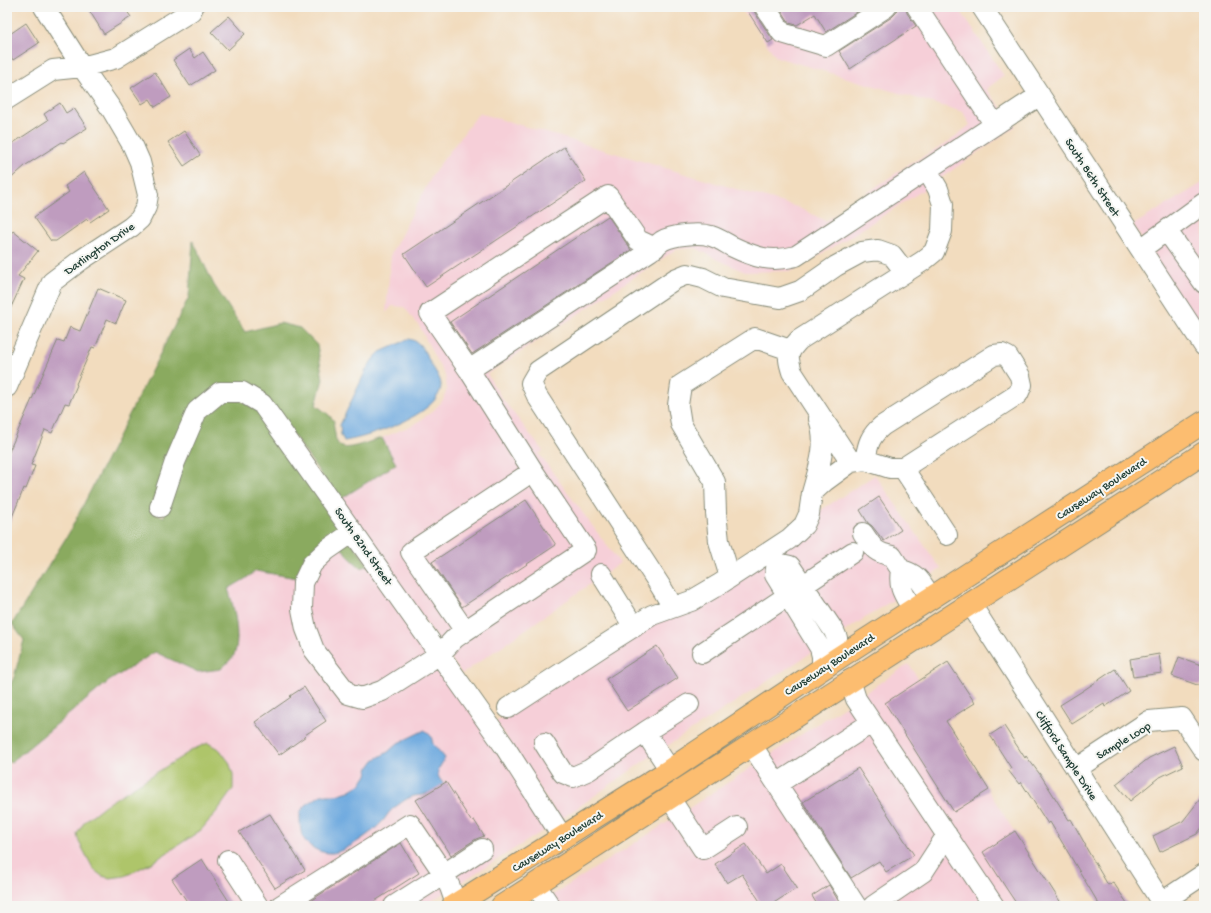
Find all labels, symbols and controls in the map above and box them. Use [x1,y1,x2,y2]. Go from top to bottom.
street label: South 86th Street [1061,136,1122,221]
street label: Darlington Drive [62,220,139,280]
street label: Causeway Boulevard [1055,455,1150,524]
street label: South 82nd Street [330,506,395,590]
street label: Causeway Boulevard [783,631,878,700]
street label: Clifford Sample Drive [1031,709,1100,804]
street label: Sample Loop [1094,720,1154,763]
street label: Causeway Boulevard [510,809,607,876]

